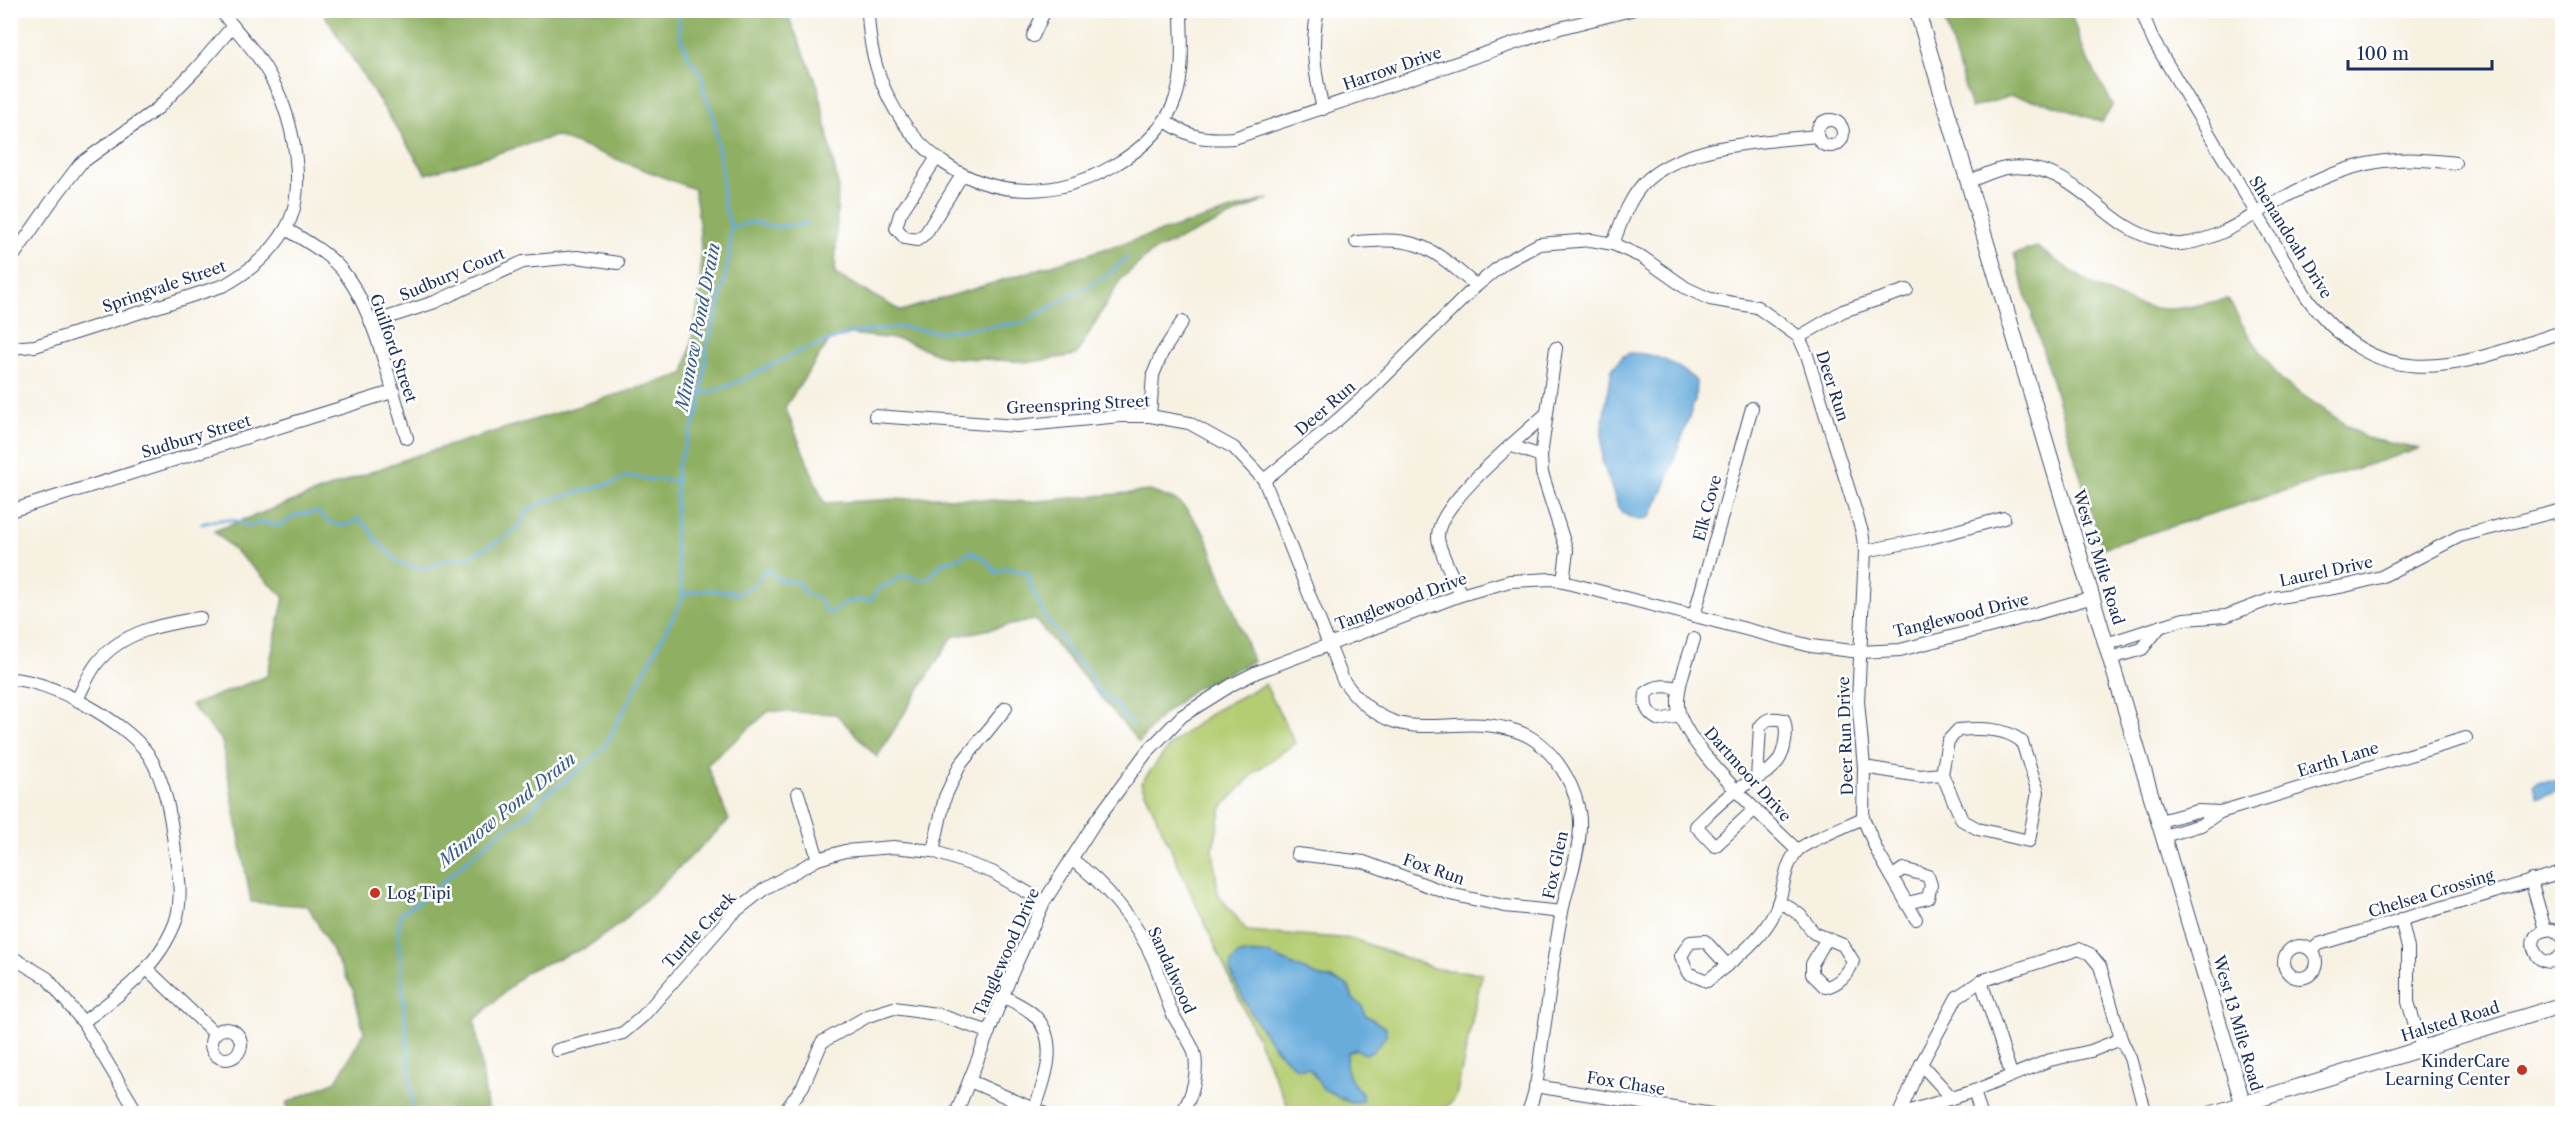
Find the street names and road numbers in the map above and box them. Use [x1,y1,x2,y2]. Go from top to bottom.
street label: Harrow Drive [1340,42,1444,94]
street label: Shenandoah Drive [2245,172,2337,302]
street label: Sudbury Court [396,243,508,305]
street label: Springvale Street [100,255,229,317]
street label: Guilford Street [366,291,422,405]
street label: Deer Run [1812,348,1854,424]
street label: Deer Run [1291,376,1359,440]
street label: Greenspring Street [1006,390,1151,418]
street label: Sudbury Street [139,410,253,462]
street label: Elk Cove [1689,473,1725,543]
street label: West 13 Mile Road [2069,486,2129,627]
street label: Laurel Drive [2278,551,2375,591]
street label: Tanglewood Drive [1332,568,1470,634]
street label: Tanglewood Drive [1891,588,2031,641]
street label: Deer Run Drive [1833,676,1857,796]
street label: Dartmoor Drive [1700,723,1796,826]
street label: Earth Lane [2295,737,2381,781]
street label: Fox Glen [1538,829,1572,901]
street label: Fox Run [1400,849,1468,889]
street label: Chelsea Crossing [2366,864,2497,922]
street label: Tanglewood Drive [969,884,1043,1019]
street label: Turtle Creek [658,887,740,973]
street label: Sandalwood [1144,923,1200,1017]
street label: West 13 Mile Road [2209,952,2267,1093]
street label: Halsted Road [2398,996,2502,1045]
street label: Fox Chase [1585,1067,1667,1099]

